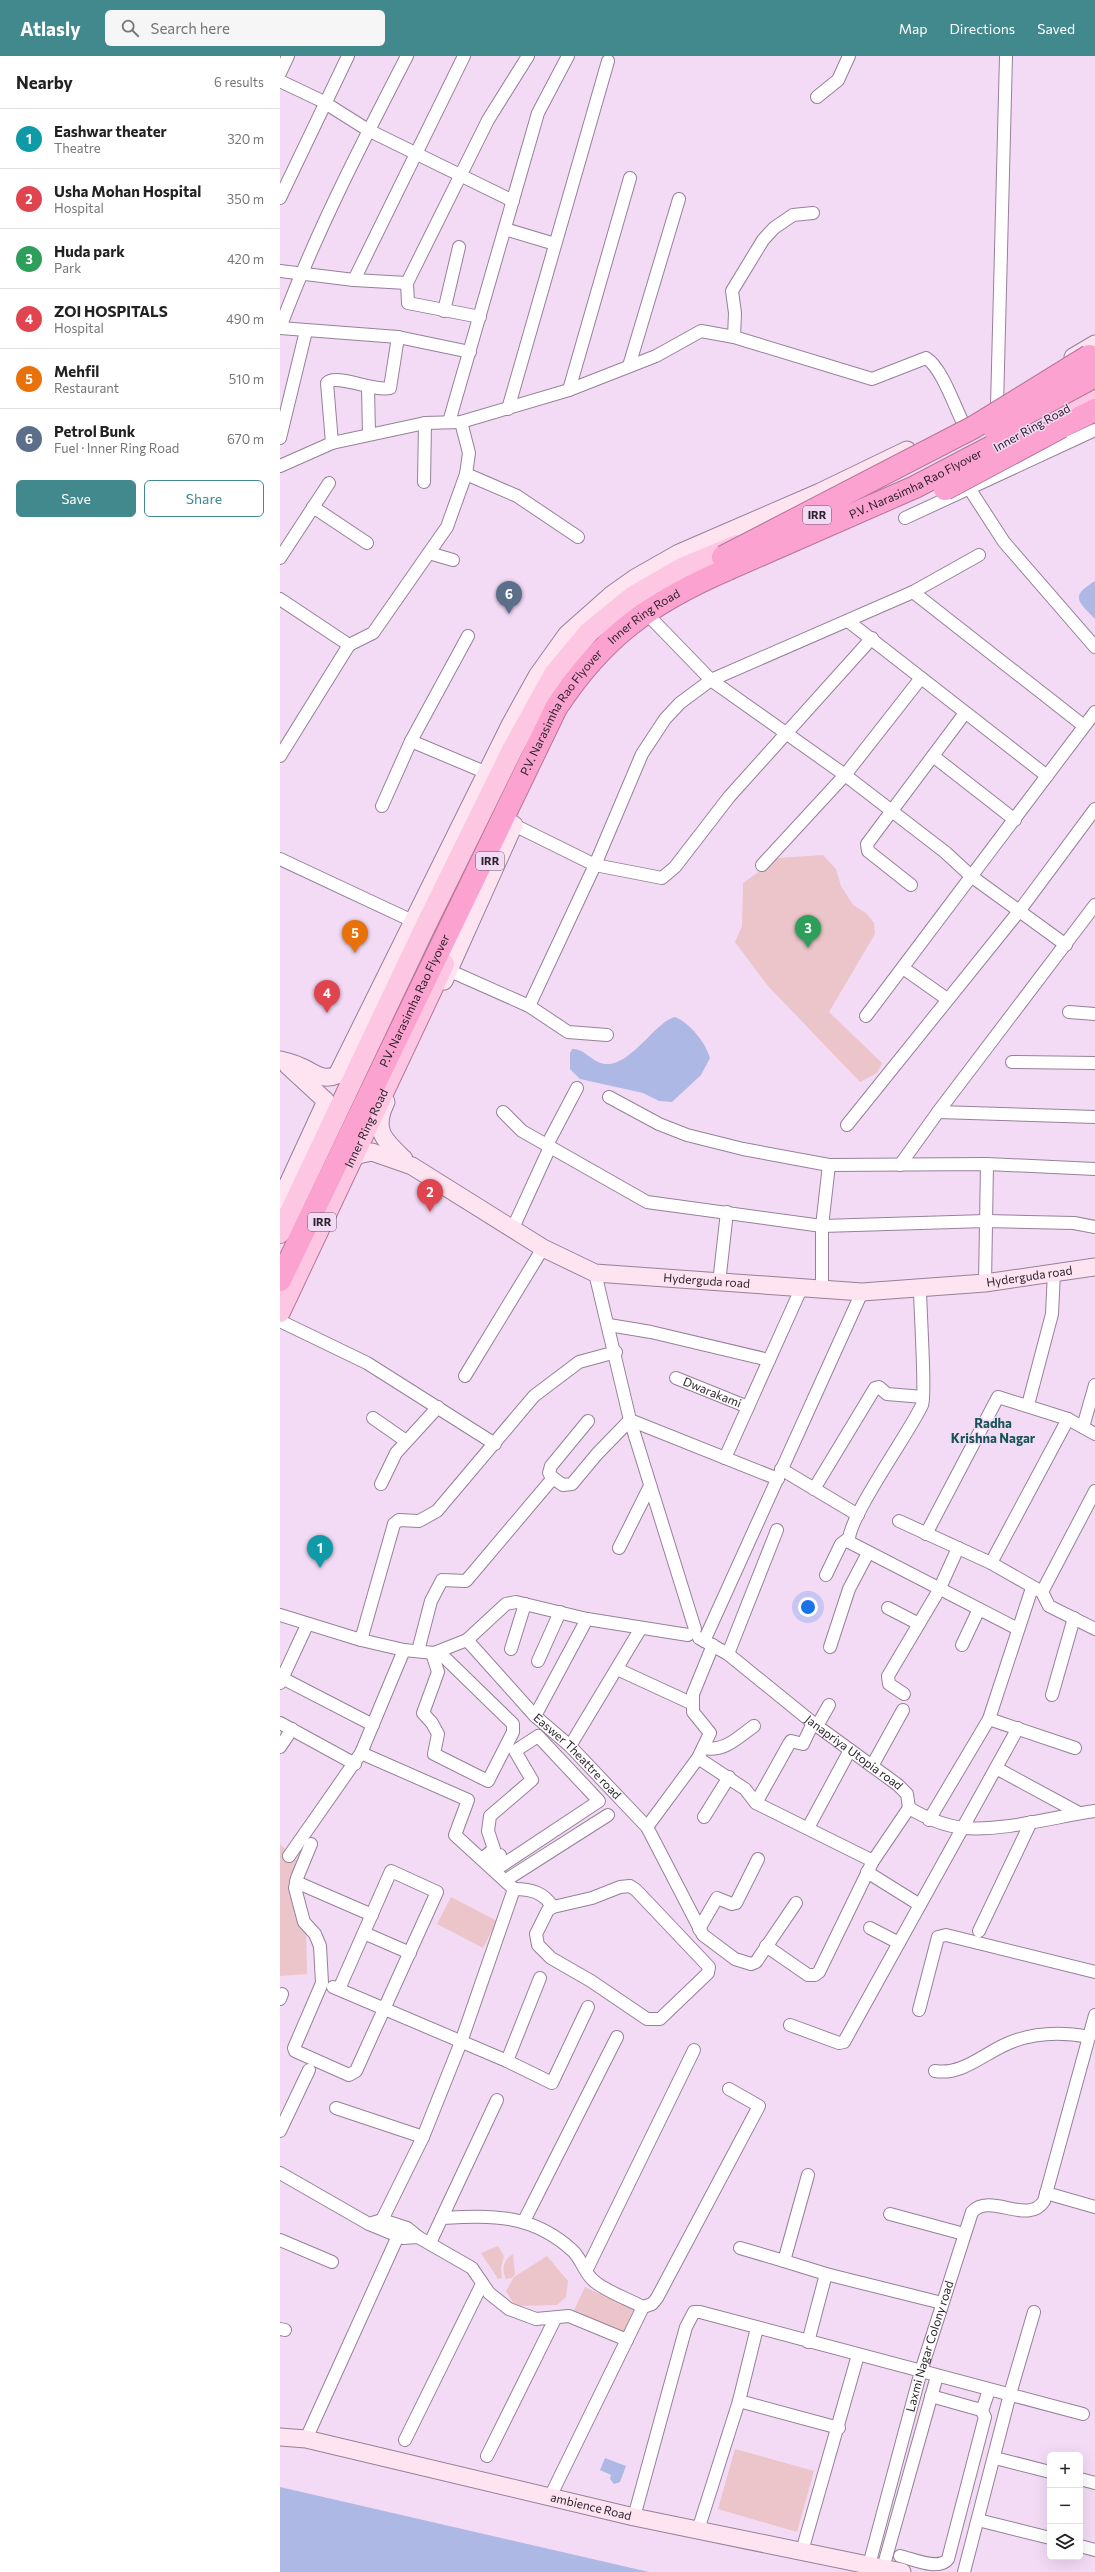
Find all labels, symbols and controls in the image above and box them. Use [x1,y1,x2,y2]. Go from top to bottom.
search box [105,10,385,46]
text: Atlasly [20,17,81,40]
icon: search [119,17,141,39]
text: Search here [151,19,230,37]
text: Map [899,20,928,37]
text: Directions [950,20,1015,37]
text: Saved [1037,20,1075,37]
text: Nearby [16,72,73,93]
text: 6 results [214,74,264,90]
text: Eashwar theater [54,122,167,140]
text: 1 [26,131,32,147]
text: 320 m [227,131,264,147]
text: Theatre [54,140,101,156]
text: Usha Mohan Hospital [54,182,201,200]
text: 2 [25,191,33,207]
text: 350 m [227,191,264,207]
text: Hospital [54,200,104,216]
text: Huda park [54,242,125,260]
text: 3 [25,251,33,267]
text: 420 m [227,251,264,267]
text: Park [54,260,81,276]
text: ZOI HOSPITALS [54,302,168,320]
text: 4 [25,311,33,327]
text: 490 m [226,311,264,327]
text: Hospital [54,320,104,336]
text: Mehfil [54,362,99,380]
text: 5 [25,371,33,387]
text: 510 m [229,371,264,387]
text: Restaurant [54,380,119,396]
street label: Inner Ring Road [991,400,1072,454]
text: Petrol Bunk [54,422,135,440]
text: 6 [25,431,33,447]
text: 670 m [227,431,264,447]
text: Fuel · Inner Ring Road [54,440,179,456]
street label: P.V. Narasimha Rao Flyover [847,445,984,521]
button: Save [16,480,136,517]
button: Share [144,480,264,517]
road number: IRR [803,506,831,524]
pin: 6 [496,581,522,614]
street label: Inner Ring Road [604,586,682,647]
street label: P.V. Narasimha Rao Flyover [517,646,605,777]
road number: IRR [476,852,504,870]
pin: 3 [795,915,821,948]
pin: 5 [342,920,368,953]
street label: P.V. Narasimha Rao Flyover [376,932,452,1069]
pin: 4 [314,980,340,1013]
street label: Inner Ring Road [341,1086,390,1170]
pin: 2 [417,1179,443,1212]
road number: IRR [308,1213,336,1231]
street label: Hyderguda road [985,1262,1073,1289]
street label: Hyderguda road [663,1270,751,1290]
street label: Dwarakami [681,1374,744,1410]
district label: Radha Krishna Nagar [951,1415,1036,1446]
pin: 1 [307,1535,333,1568]
your location [798,1597,818,1617]
street label: Easwer Theattre road [531,1710,625,1802]
street label: Janapriya Utopia road [802,1712,906,1792]
street label: Laxmi Nagar Colony road [902,2279,956,2413]
map controls [1047,2452,1083,2560]
button: + [1047,2452,1083,2488]
button: − [1047,2488,1083,2524]
street label: ambience Road [549,2489,633,2522]
button: layers [1047,2524,1083,2560]

